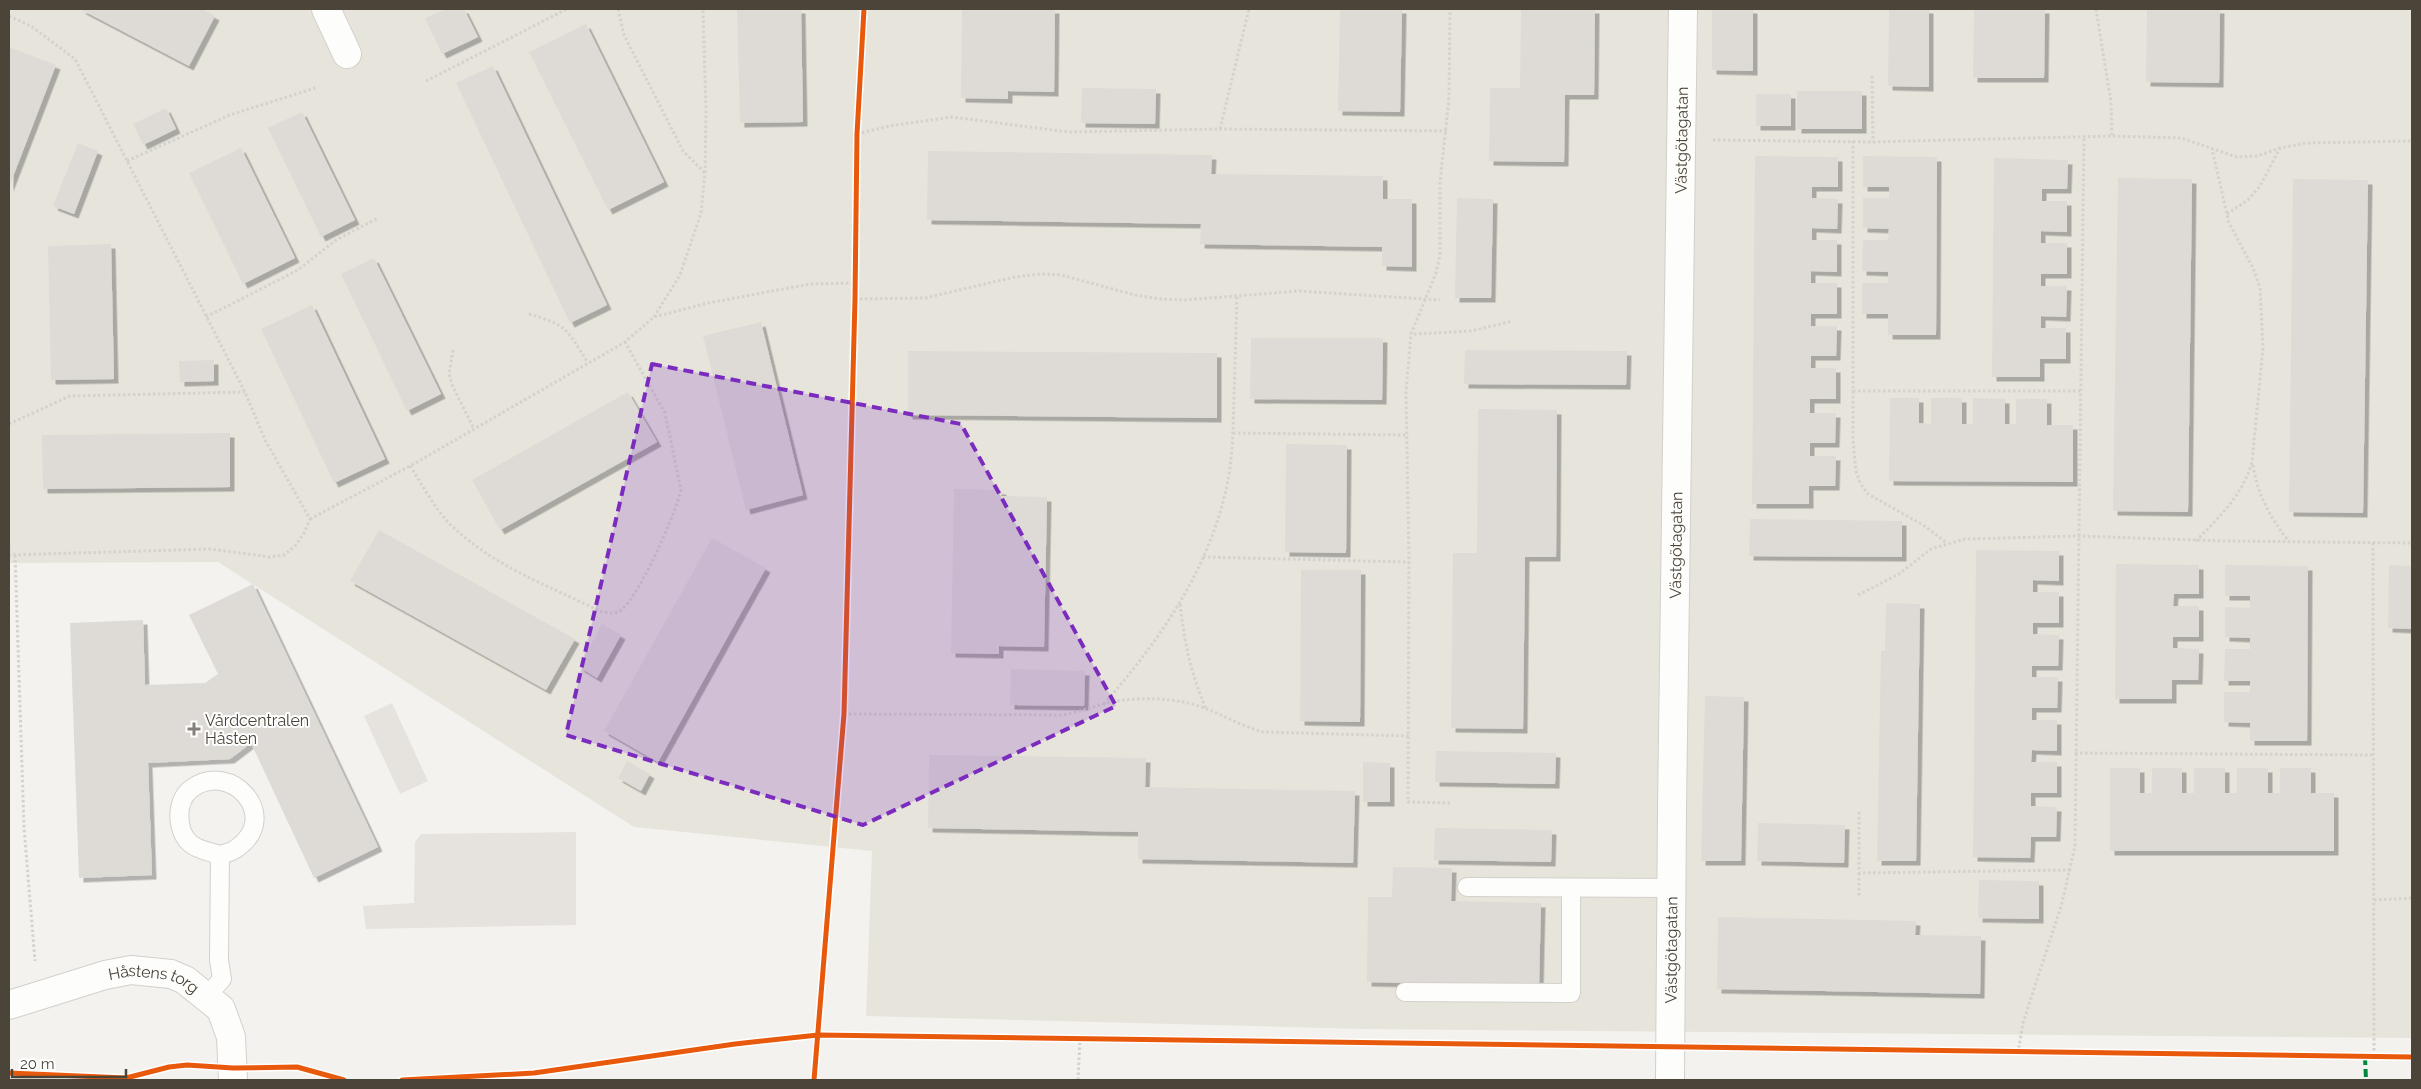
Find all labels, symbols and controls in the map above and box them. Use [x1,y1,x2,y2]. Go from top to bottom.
street label: Västgötagatan [1671,86,1692,194]
street label: Västgötagatan [1666,491,1686,599]
place label: Vårdcentralen Håsten [205,711,309,748]
marker: Vårdcentralen Håsten [187,722,201,736]
street label: Västgötagatan [1662,896,1681,1004]
street label: Håstens torg [107,961,203,998]
scale bar [12,1046,126,1078]
text: 20 m [20,1055,55,1073]

